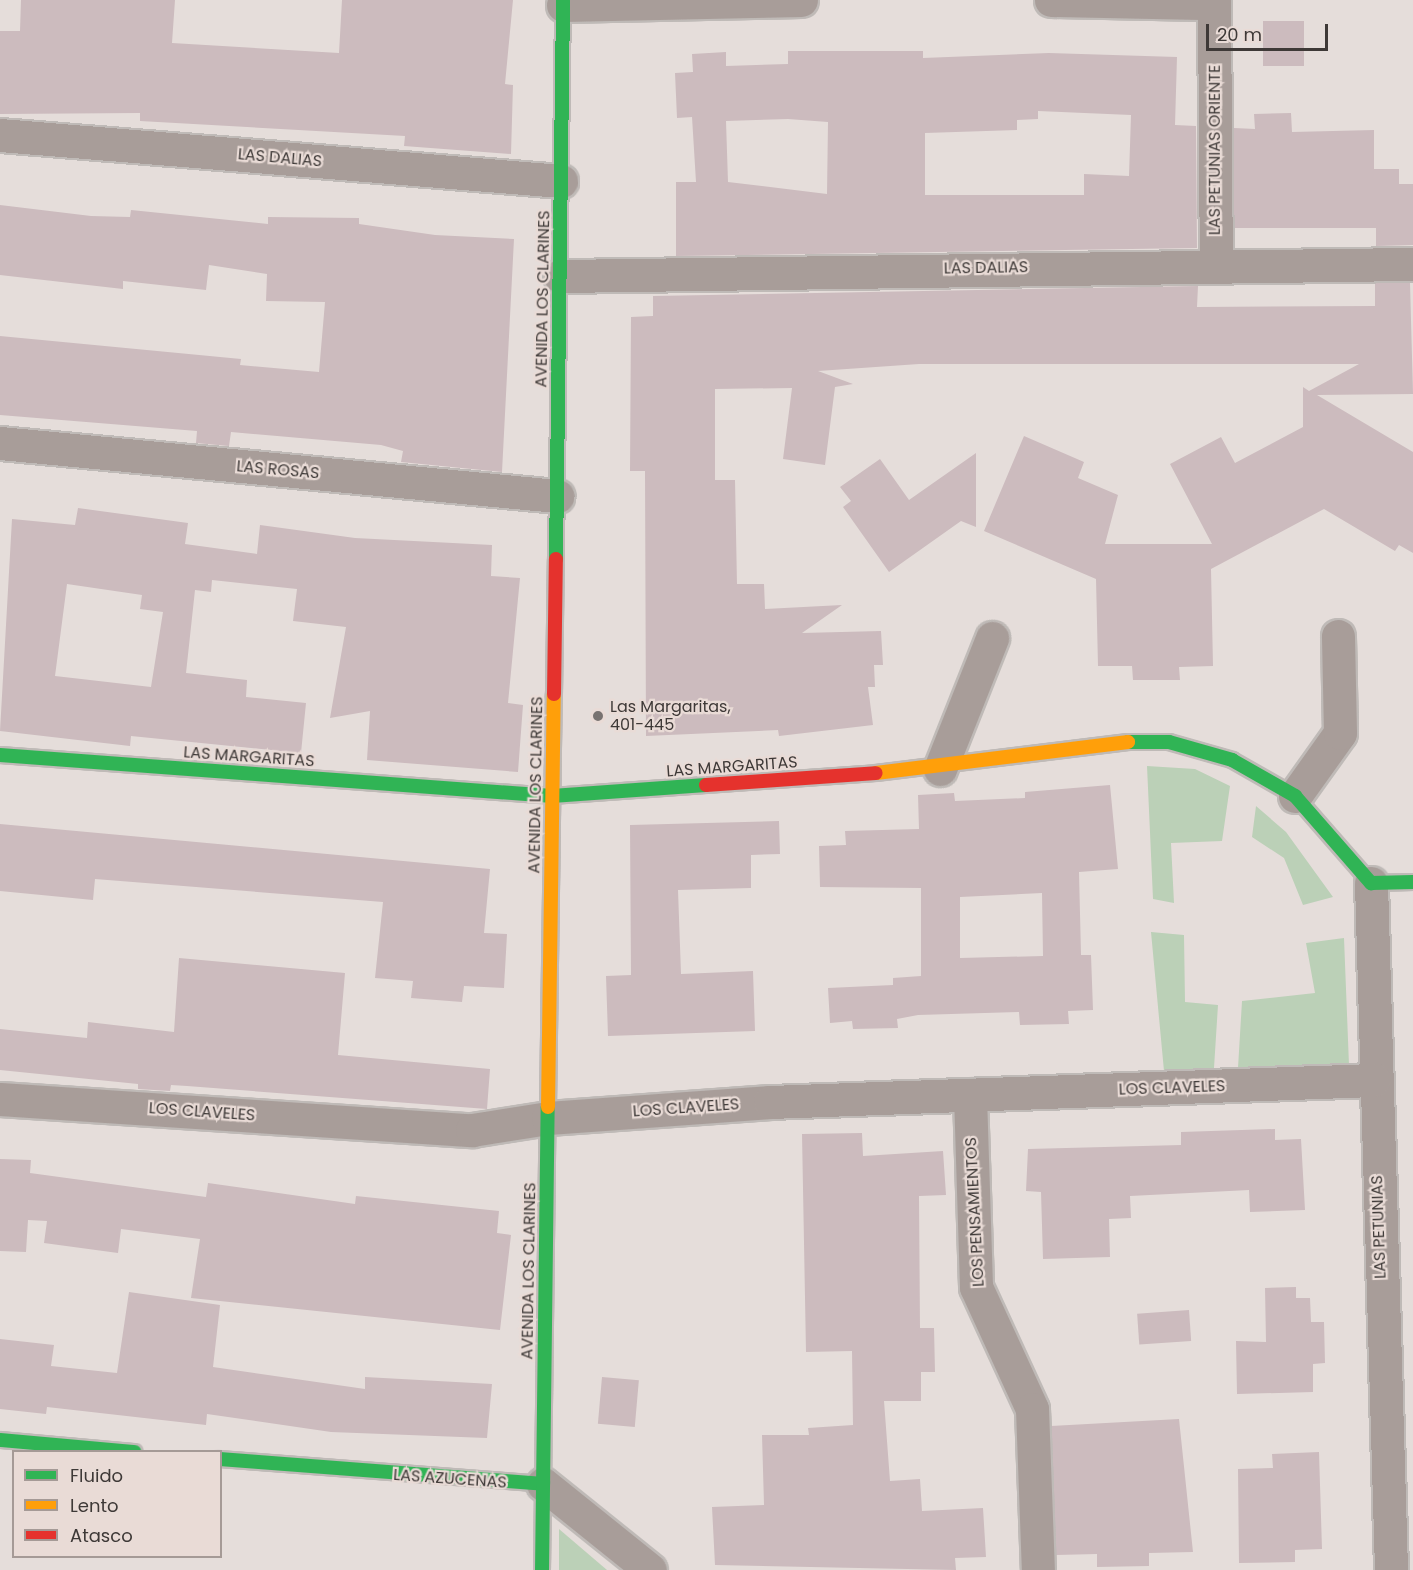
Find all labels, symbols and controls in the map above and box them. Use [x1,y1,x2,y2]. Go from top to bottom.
scale bar [1209,12,1330,50]
text: 20 m [1217,22,1262,47]
street label: LAS PETUNIAS ORIENTE [1205,65,1225,235]
street label: LAS DALIAS [237,145,323,171]
street label: AVENIDA LOS CLARINES [532,210,554,388]
street label: LAS DALIAS [944,258,1028,278]
street label: LAS ROSAS [236,457,320,483]
street label: AVENIDA LOS CLARINES [525,696,547,874]
place label: Las Margaritas, 401-445 [610,697,731,735]
marker: Las Margaritas, 401-445 [591,709,605,723]
street label: LAS MARGARITAS [183,743,315,771]
street label: LAS MARGARITAS [666,753,798,781]
street label: LOS CLAVELES [1118,1077,1226,1099]
street label: LOS CLAVELES [632,1095,740,1121]
street label: LOS CLAVELES [148,1099,256,1125]
street label: LOS PENSAMIENTOS [961,1137,989,1287]
street label: LAS PETUNIAS [1368,1175,1390,1279]
street label: AVENIDA LOS CLARINES [518,1182,540,1360]
legend [12,1450,222,1558]
text: Fluido [70,1463,123,1488]
street label: LAS AZUCENAS [393,1465,507,1493]
text: Lento [70,1493,119,1518]
text: Atasco [70,1523,133,1548]

